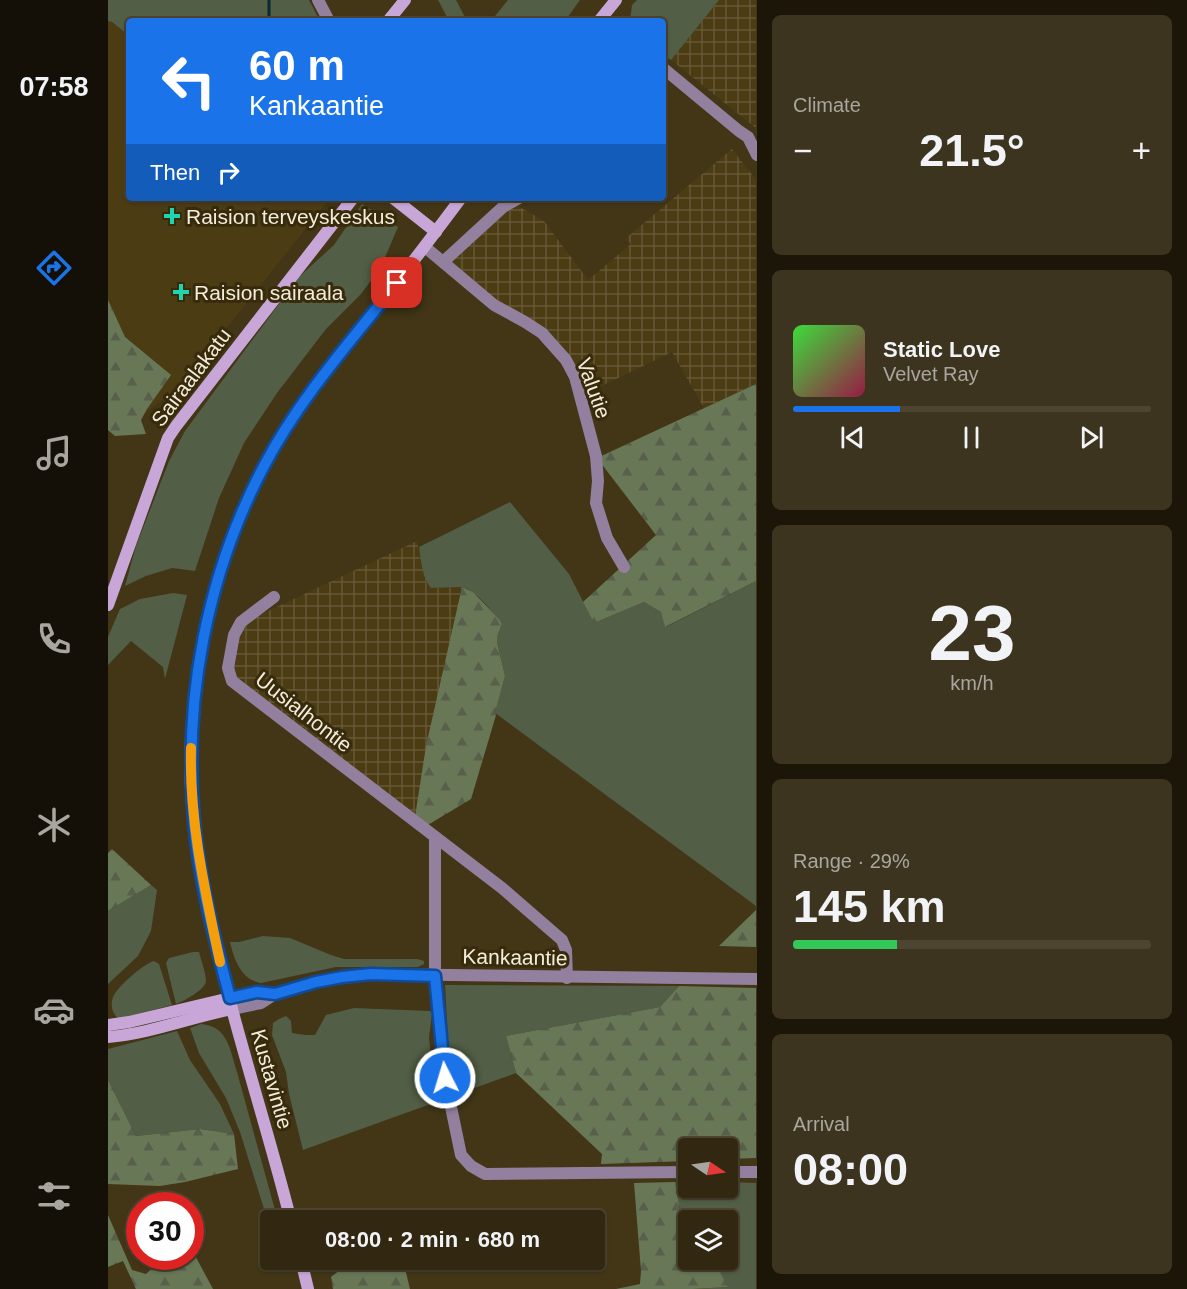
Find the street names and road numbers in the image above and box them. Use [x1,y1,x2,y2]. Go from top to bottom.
street label: Sairaalakatu [147,323,235,431]
street label: Valutie [572,355,616,421]
street label: Uusialhontie [251,667,357,757]
street label: Kankaantie [462,945,568,969]
street label: Kustavintie [247,1026,297,1132]

